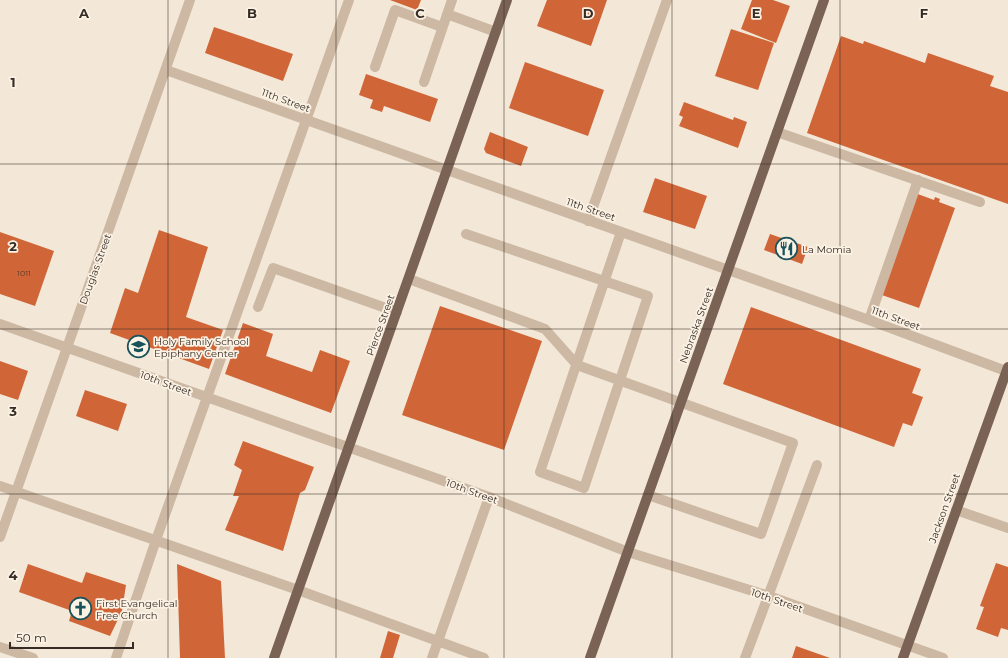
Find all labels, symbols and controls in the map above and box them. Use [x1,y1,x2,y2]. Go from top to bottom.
text: A [78,5,90,21]
text: B [247,5,257,21]
text: C [415,5,425,21]
text: D [583,5,594,21]
text: E [752,5,761,21]
text: F [920,5,928,21]
text: 1 [10,74,16,90]
street label: 11th Street [260,86,312,115]
street label: 11th Street [565,195,617,224]
street label: Douglas Street [77,232,114,306]
restaurant icon: La Momia [773,236,799,262]
text: 2 [9,238,17,254]
place label: La Momia [802,243,851,256]
house number: 1011 [17,268,31,278]
street label: Nebraska Street [677,285,716,365]
street label: Pierce Street [363,293,398,358]
street label: 11th Street [870,304,922,333]
school or university icon: Holy Family School Epiphany Center [126,334,152,360]
place label: Holy Family School Epiphany Center [154,335,249,360]
street label: 10th Street [138,368,193,399]
text: 3 [8,403,17,419]
street label: Jackson Street [926,472,963,546]
street label: 10th Street [444,476,499,507]
text: 4 [9,567,18,583]
street label: 10th Street [749,586,804,615]
church icon: First Evangelical Free Church [68,596,94,622]
place label: First Evangelical Free Church [96,597,178,622]
scale bar [10,624,133,650]
text: 50 m [16,630,47,645]

